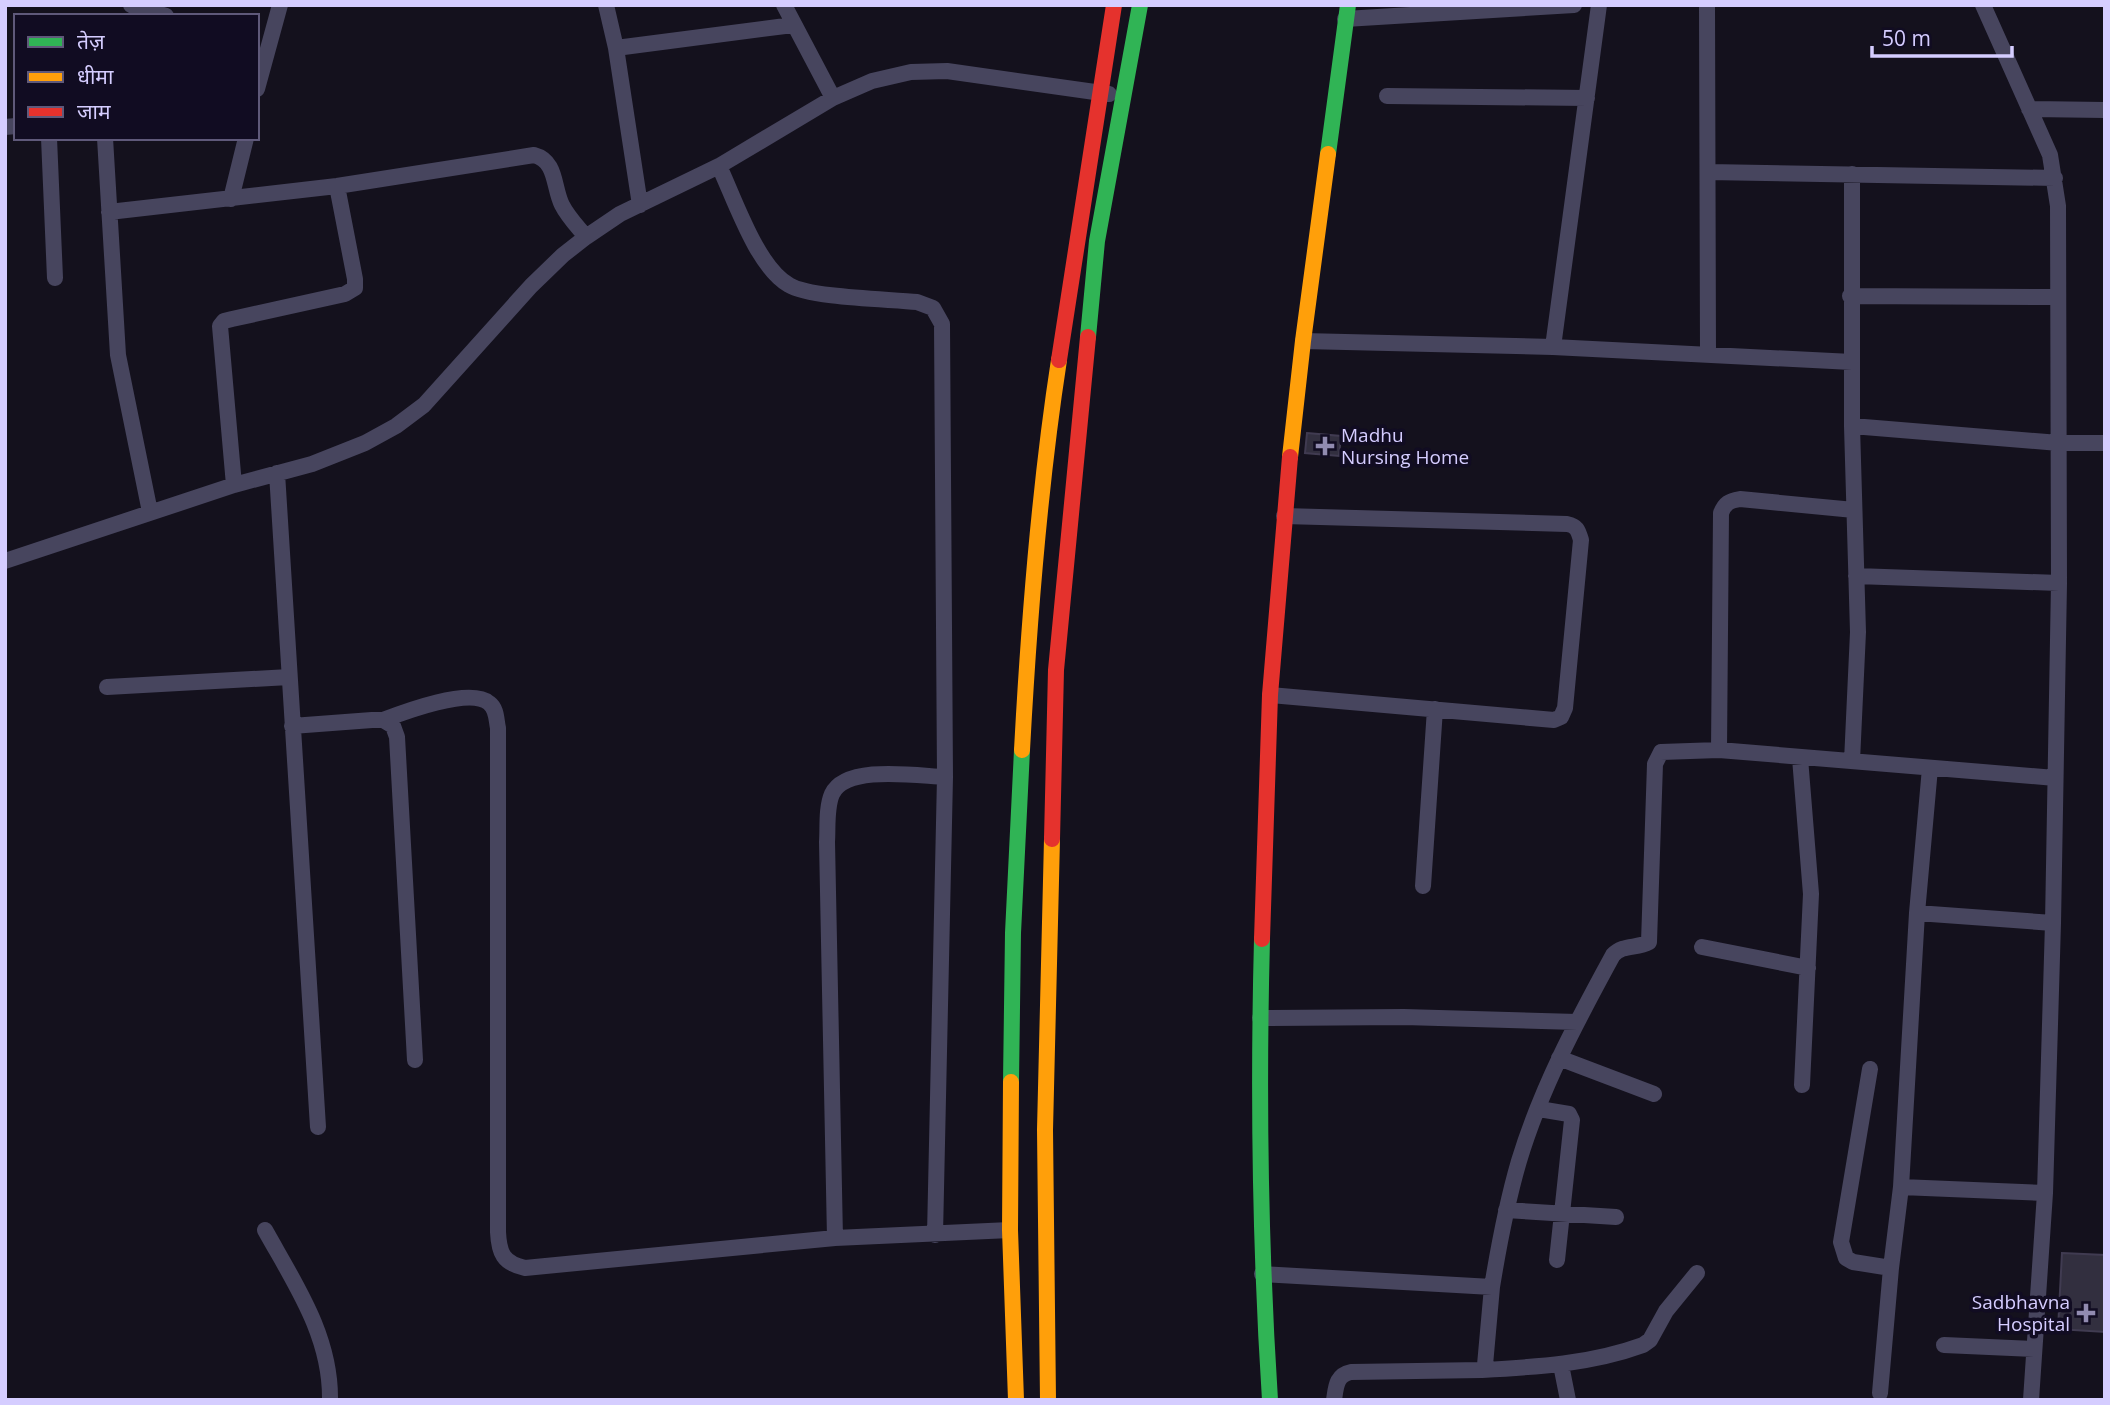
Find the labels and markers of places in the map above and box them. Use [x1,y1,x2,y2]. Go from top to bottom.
place label: Madhu Nursing Home [1341,422,1469,470]
marker: Madhu Nursing Home [1315,436,1335,456]
place label: Sadbhavna Hospital [1972,1289,2070,1337]
marker: Sadbhavna Hospital [2076,1303,2096,1323]

